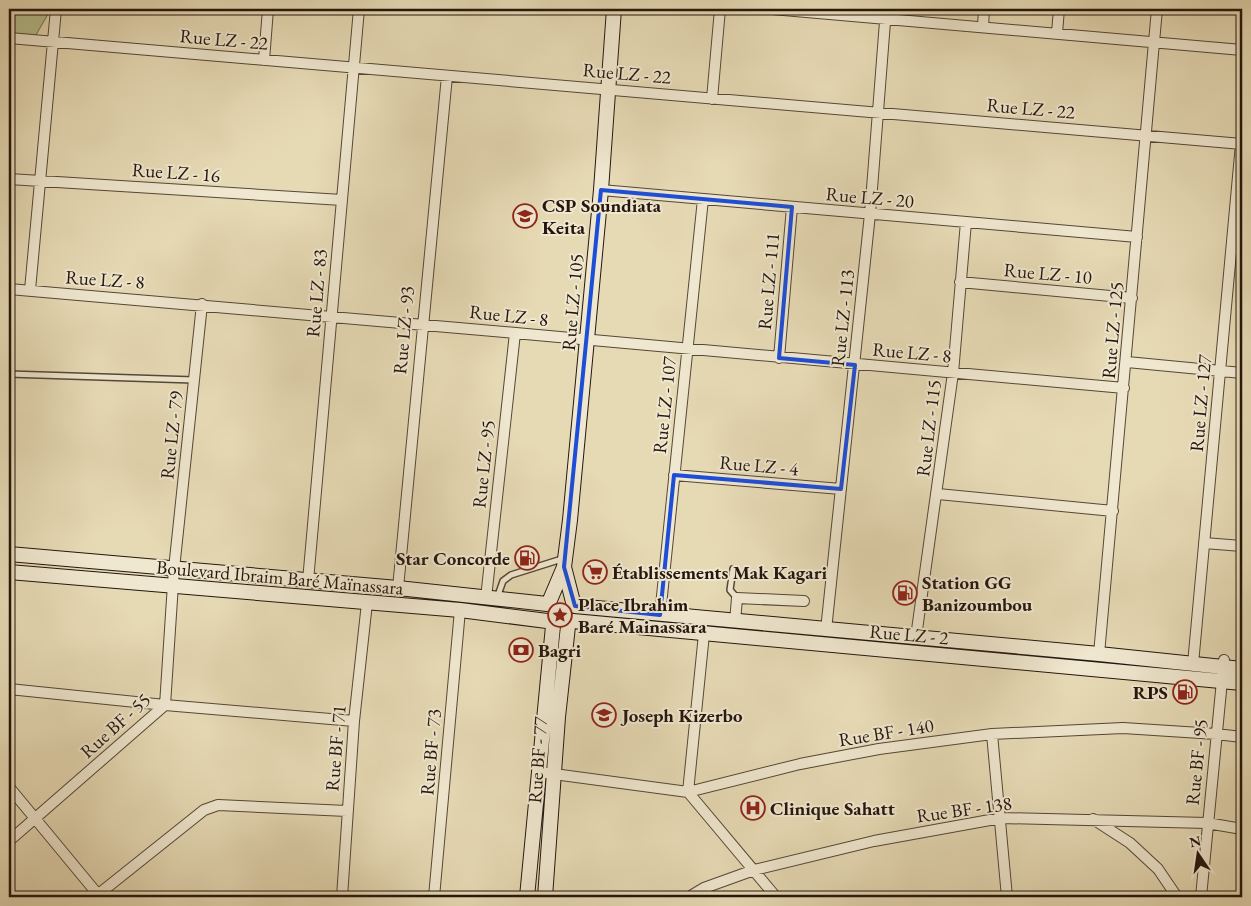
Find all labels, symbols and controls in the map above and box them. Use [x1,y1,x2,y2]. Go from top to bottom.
street label: Rue LZ - 22 [179,23,269,56]
street label: Rue LZ - 22 [582,57,672,90]
street label: Rue LZ - 22 [986,92,1076,125]
street label: Rue LZ - 16 [131,157,221,188]
street label: Rue LZ - 20 [825,181,915,214]
place label: CSP Soundiata Keita [542,193,662,240]
school or university icon: CSP Soundiata Keita [512,203,538,229]
street label: Rue LZ - 111 [752,231,785,331]
street label: Rue LZ - 83 [300,248,333,338]
street label: Rue LZ - 105 [556,252,589,352]
street label: Rue LZ - 10 [1003,257,1093,290]
street label: Rue LZ - 8 [65,264,145,295]
street label: Rue LZ - 113 [825,268,860,368]
street label: Rue LZ - 125 [1096,280,1129,380]
street label: Rue LZ - 93 [387,285,420,375]
street label: Rue LZ - 8 [468,299,550,332]
street label: Rue LZ - 8 [871,337,953,368]
street label: Rue LZ - 127 [1184,353,1217,453]
street label: Rue LZ - 107 [647,354,682,455]
street label: Rue LZ - 115 [910,378,947,478]
street label: Rue LZ - 79 [154,390,189,480]
street label: Rue LZ - 95 [466,419,501,509]
street label: Rue LZ - 4 [718,450,800,481]
fuel station icon: Star Concorde [514,545,540,571]
place label: Star Concorde [396,546,510,571]
street label: Boulevard Ibraim Baré Maïnassara [155,554,405,601]
supermarket icon: Établissements Mak Kagari [582,559,608,585]
place label: Établissements Mak Kagari [612,560,828,585]
place label: Station GG Banizoumbou [922,570,1033,617]
fuel station icon: Station GG Banizoumbou [892,580,918,606]
place label: Place Ibrahim Baré Mainassara [578,592,707,639]
place icon: Place Ibrahim Baré Mainassara [547,602,573,628]
street label: Rue LZ - 2 [868,619,950,650]
bank icon: Bagri [508,637,534,663]
place label: Bagri [538,638,582,663]
fuel station icon: RPS [1172,679,1198,705]
place label: RPS [1133,680,1168,705]
street label: Rue BF - 55 [75,687,156,764]
school or university icon: Joseph Kizerbo [591,702,617,728]
place label: Joseph Kizerbo [620,703,743,728]
street label: Rue BF - 71 [319,704,352,792]
street label: Rue BF - 73 [414,708,447,796]
street label: Rue BF - 140 [837,713,935,752]
street label: Rue BF - 77 [522,715,553,804]
street label: Rue BF - 95 [1180,718,1213,806]
street label: Rue BF - 138 [915,790,1013,829]
hospital icon: Clinique Sahatt [740,795,766,821]
place label: Clinique Sahatt [770,796,895,821]
north arrow [1174,828,1224,878]
text: N [1188,831,1203,851]

